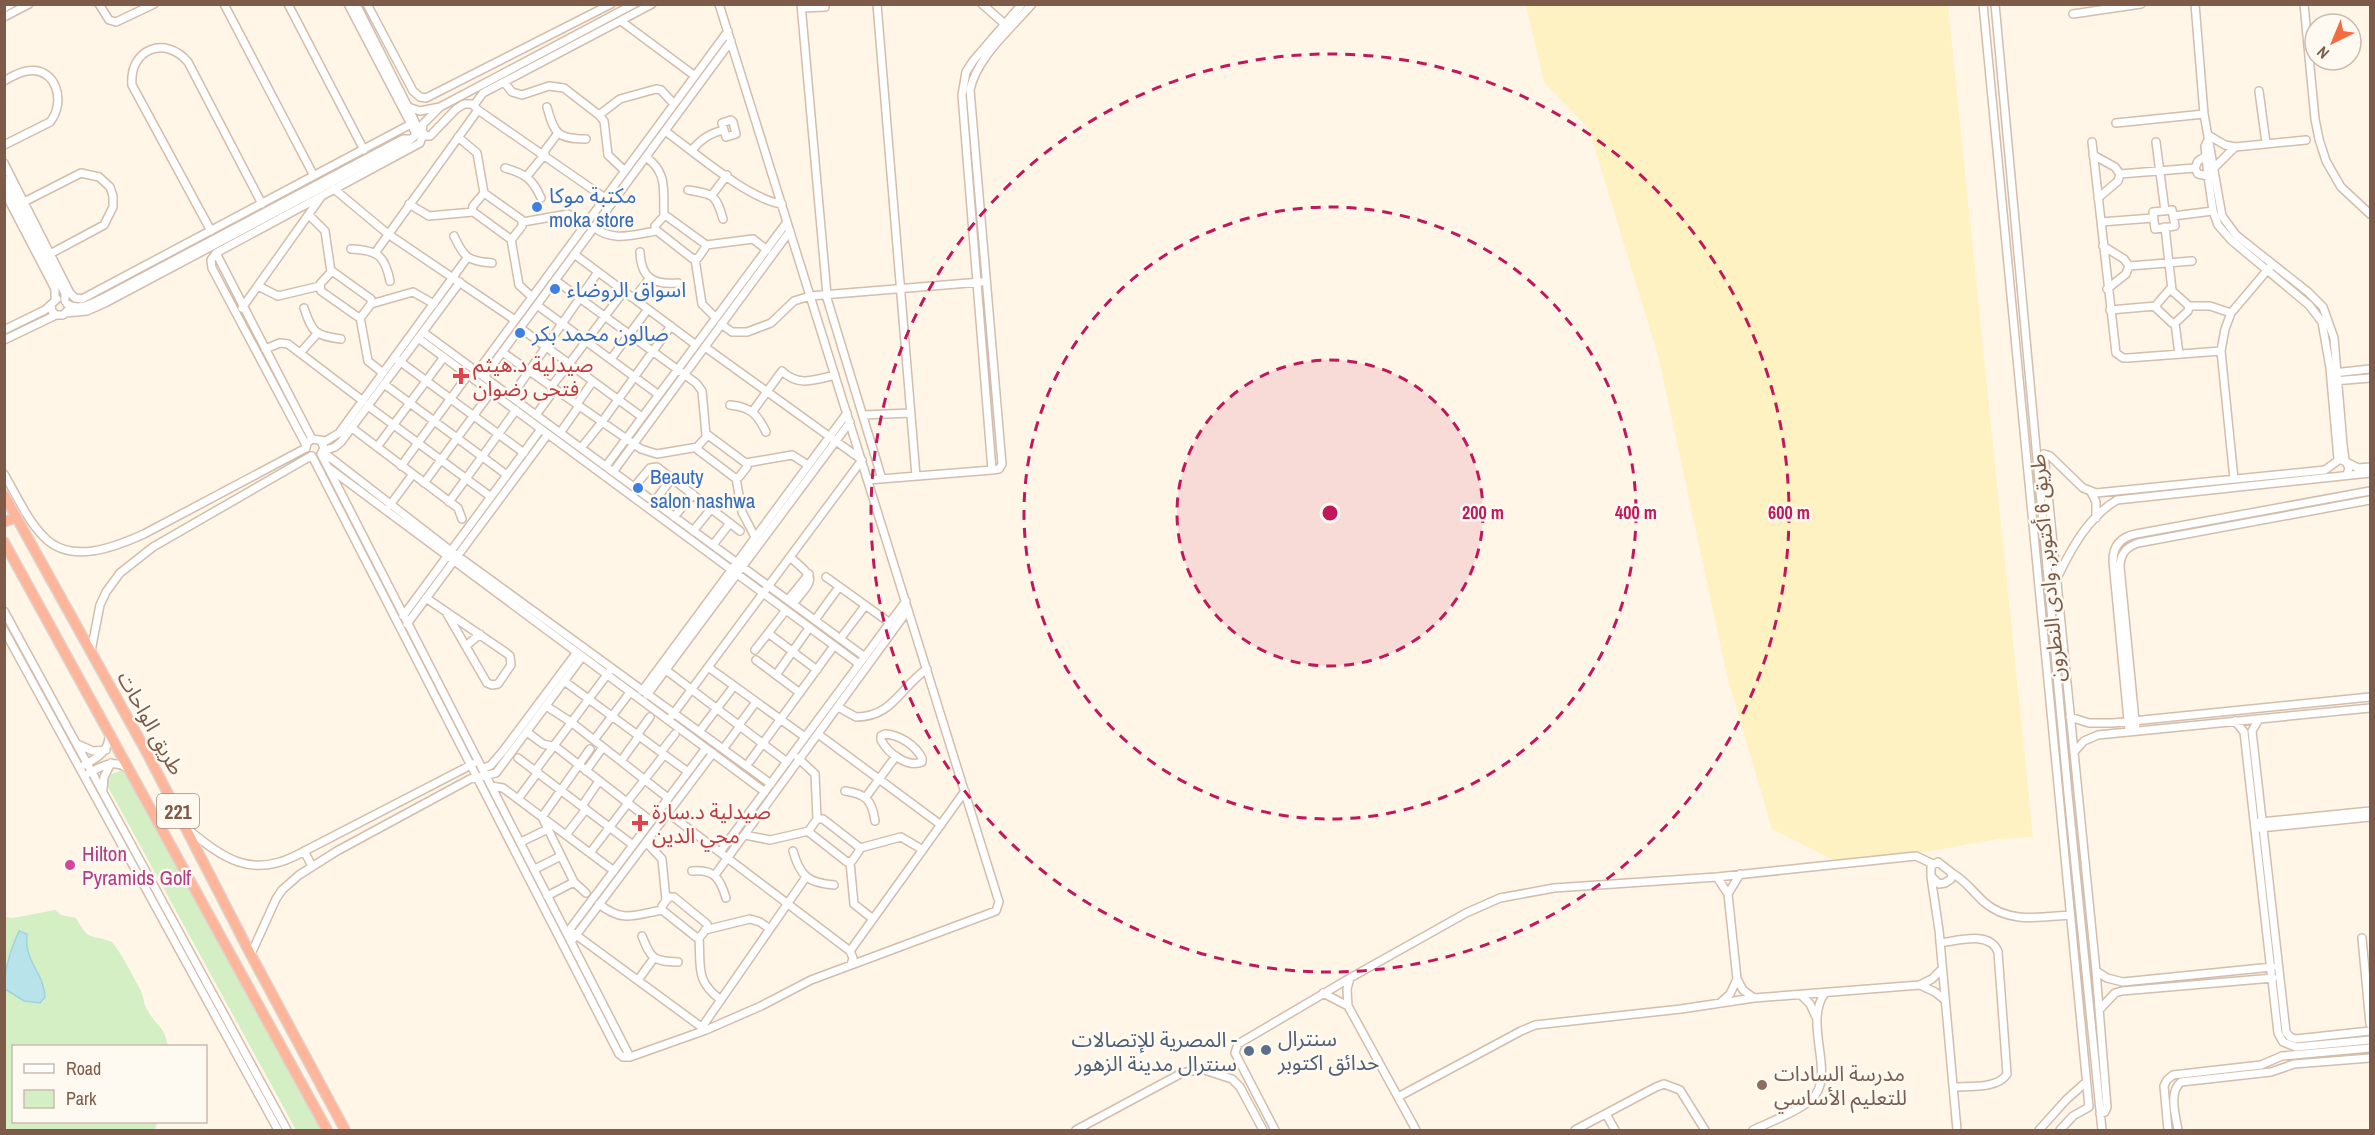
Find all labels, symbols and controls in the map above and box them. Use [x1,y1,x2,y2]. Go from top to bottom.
north arrow [2303,12,2363,72]
text: N [2312,42,2334,64]
place label: مكتبة موكا moka store [549,181,636,234]
marker: مكتبة موكا moka store [530,200,544,214]
place label: اسواق الروضاء [567,275,686,304]
marker: اسواق الروضاء [548,282,562,296]
place label: صالون محمد بكر [531,319,669,348]
marker: صالون محمد بكر [513,326,527,340]
place label: صيدلية د.هيثم فتحى رضوان [473,350,594,403]
marker: صيدلية د.هيثم فتحى رضوان [454,369,468,383]
street label: طريق 6 أكتوبر, وادى النطرون [2023,453,2071,683]
place label: Beauty salon nashwa [650,462,756,515]
marker: Beauty salon nashwa [631,481,645,495]
text: 200 m [1462,500,1504,525]
text: 400 m [1615,500,1657,525]
text: 600 m [1768,500,1810,525]
centre of rings [1320,503,1340,523]
street label: طريق الواحات [111,666,191,780]
road number: 221 [157,794,199,828]
place label: صيدلية د.سارة محي الدين [652,797,771,851]
marker: صيدلية د.سارة محي الدين [633,816,647,830]
place label: Hilton Pyramids Golf [82,839,191,892]
marker: Hilton Pyramids Golf [63,858,77,872]
place label: سنترال حدائق اكتوبر [1277,1024,1379,1077]
place label: المصرية للإتصالات - سنترال مدينة الزهور [1072,1025,1237,1078]
marker: سنترال حدائق اكتوبر [1259,1043,1273,1057]
marker: المصرية للإتصالات - سنترال مدينة الزهور [1242,1044,1256,1058]
legend [12,1045,207,1123]
text: Road [66,1056,101,1081]
place label: مدرسة السادات للتعليم الأساسي [1774,1059,1907,1113]
marker: مدرسة السادات للتعليم الأساسي [1755,1078,1769,1092]
text: Park [66,1086,97,1111]

